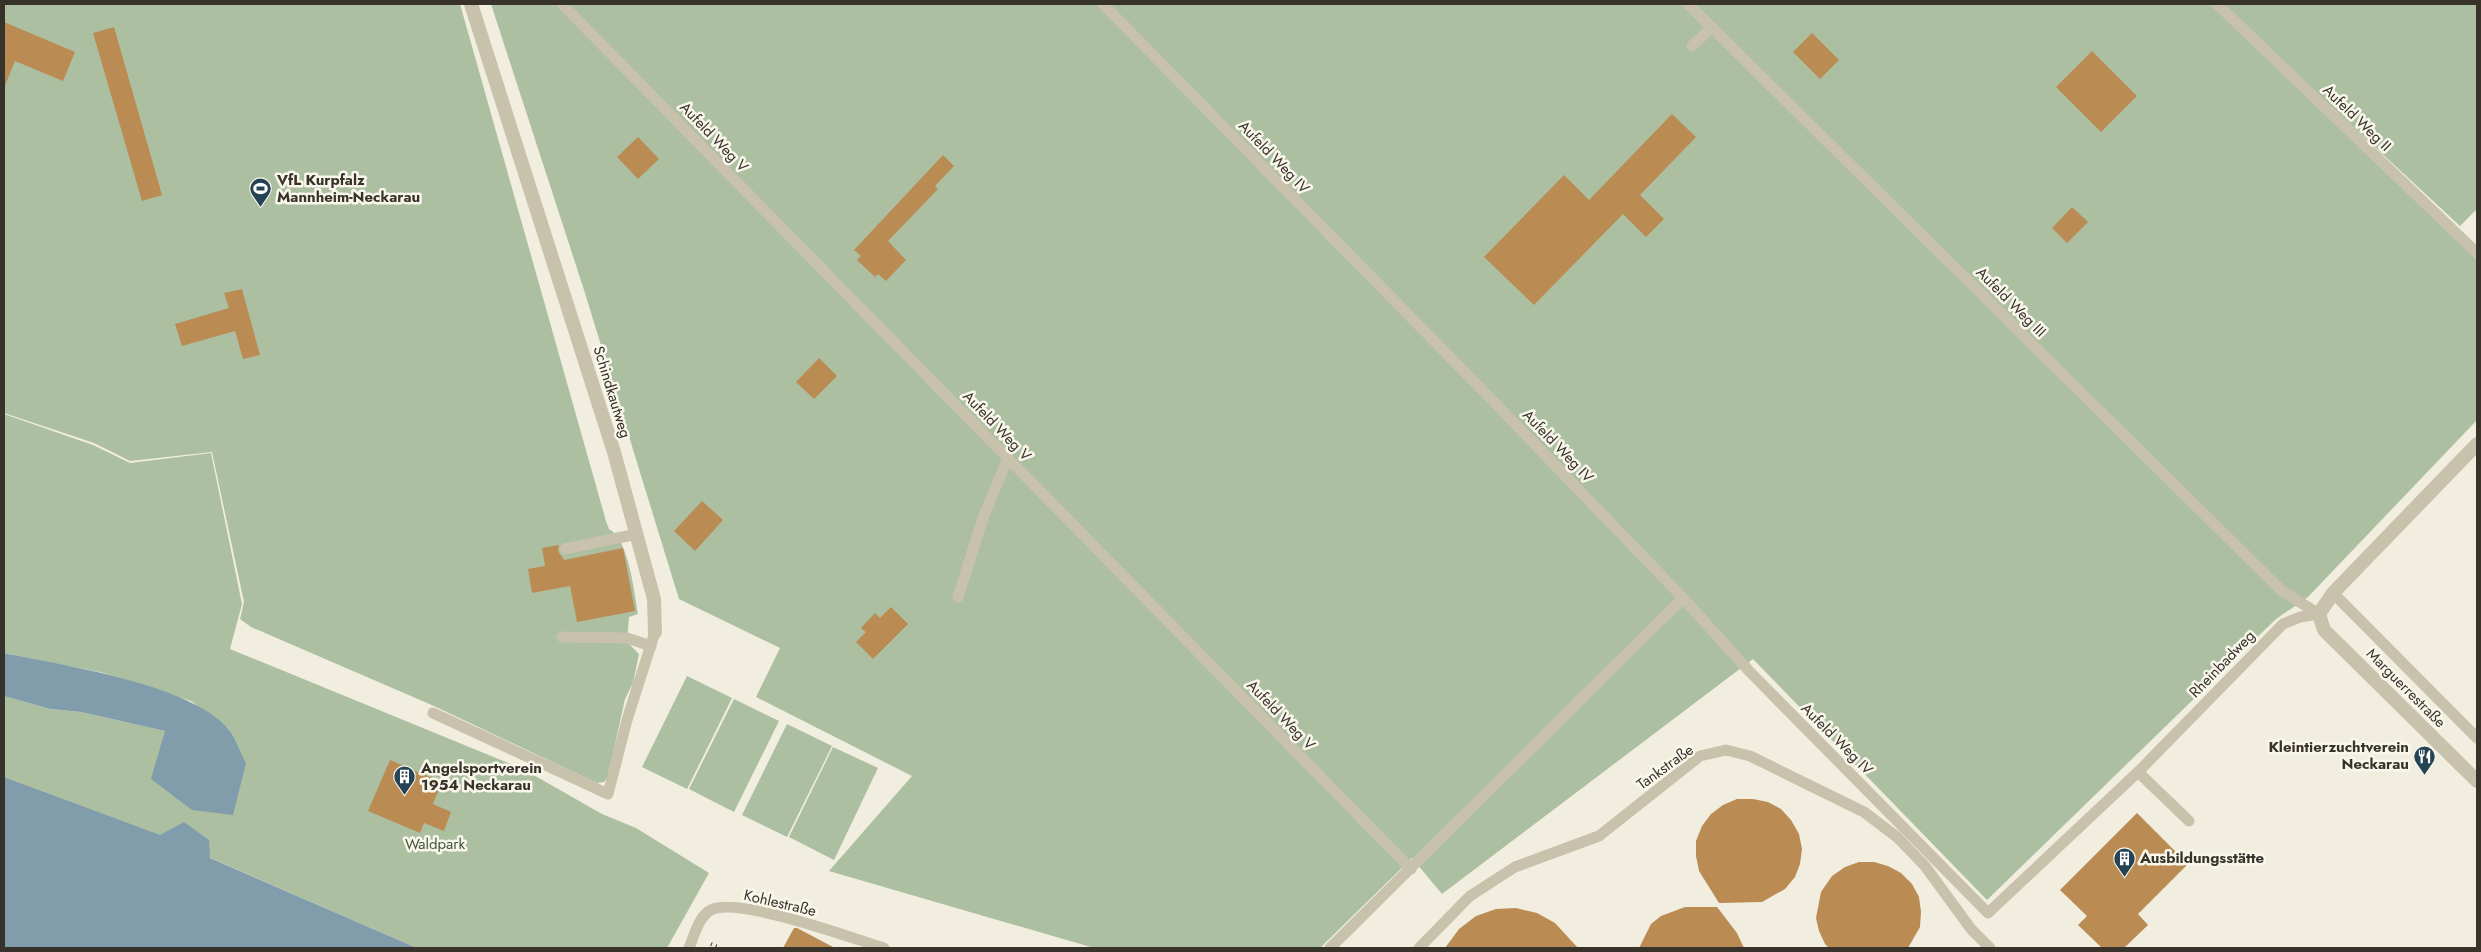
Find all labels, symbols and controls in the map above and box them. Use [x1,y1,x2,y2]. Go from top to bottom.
street label: Aufeld Weg II [2318,80,2396,156]
street label: Aufeld Weg V [675,97,753,177]
street label: Aufeld Weg IV [1233,116,1315,199]
place label: VfL Kurpfalz Mannheim-Neckarau [276,169,420,208]
sports icon: VfL Kurpfalz Mannheim-Neckarau [249,177,273,208]
street label: Aufeld Weg III [1971,262,2051,342]
street label: Schindkautweg [588,343,636,441]
street label: Aufeld Weg V [958,386,1036,466]
street label: Aufeld Weg IV [1517,405,1599,488]
street label: Rheinbadweg [2184,625,2260,703]
street label: Marguerrestraße [2361,643,2451,733]
street label: Aufeld Weg V [1242,675,1320,755]
street label: Aufeld Weg IV [1796,698,1878,780]
place label: Kleintierzuchtverein Neckarau [2268,736,2409,775]
street label: Tankstraße [1632,739,1698,795]
restaurant icon: Kleintierzuchtverein Neckarau [2413,744,2437,775]
place label: Angelsportverein 1954 Neckarau [420,757,542,796]
building icon: Angelsportverein 1954 Neckarau [393,765,417,796]
park label: Waldpark [405,833,465,855]
building icon: Ausbildungsstätte [2112,846,2136,877]
place label: Ausbildungsstätte [2139,847,2264,869]
street label: Kohlestraße [742,884,819,922]

